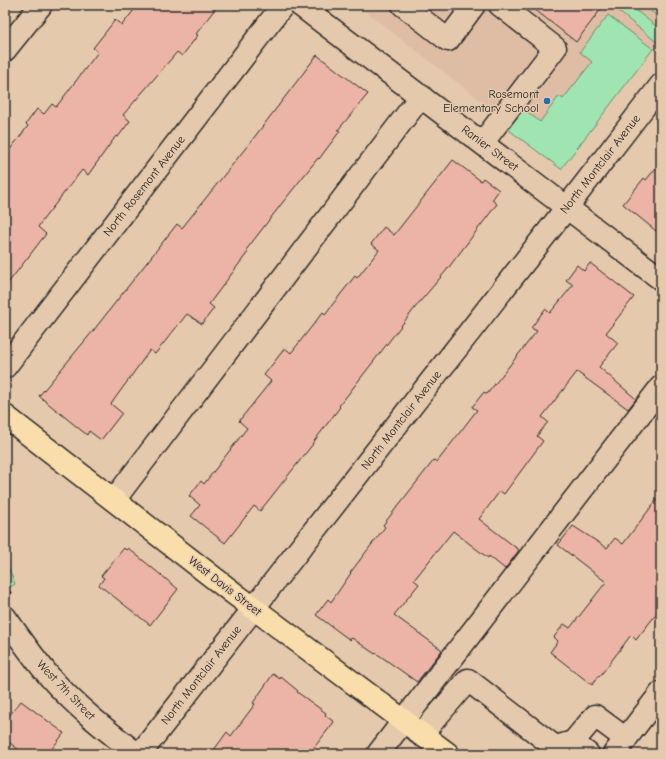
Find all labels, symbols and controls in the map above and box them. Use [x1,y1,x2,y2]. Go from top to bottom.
place label: Rosemont Elementary School [443,87,540,115]
marker: Rosemont Elementary School [542,96,552,106]
street label: North Montclair Avenue [557,112,643,216]
street label: Ranier Street [459,122,522,174]
street label: North Rosemont Avenue [100,133,188,239]
street label: North Montclair Avenue [358,368,444,472]
street label: West Davis Street [186,553,265,619]
street label: North Montclair Avenue [158,623,244,727]
street label: West 7th Street [34,657,98,723]

